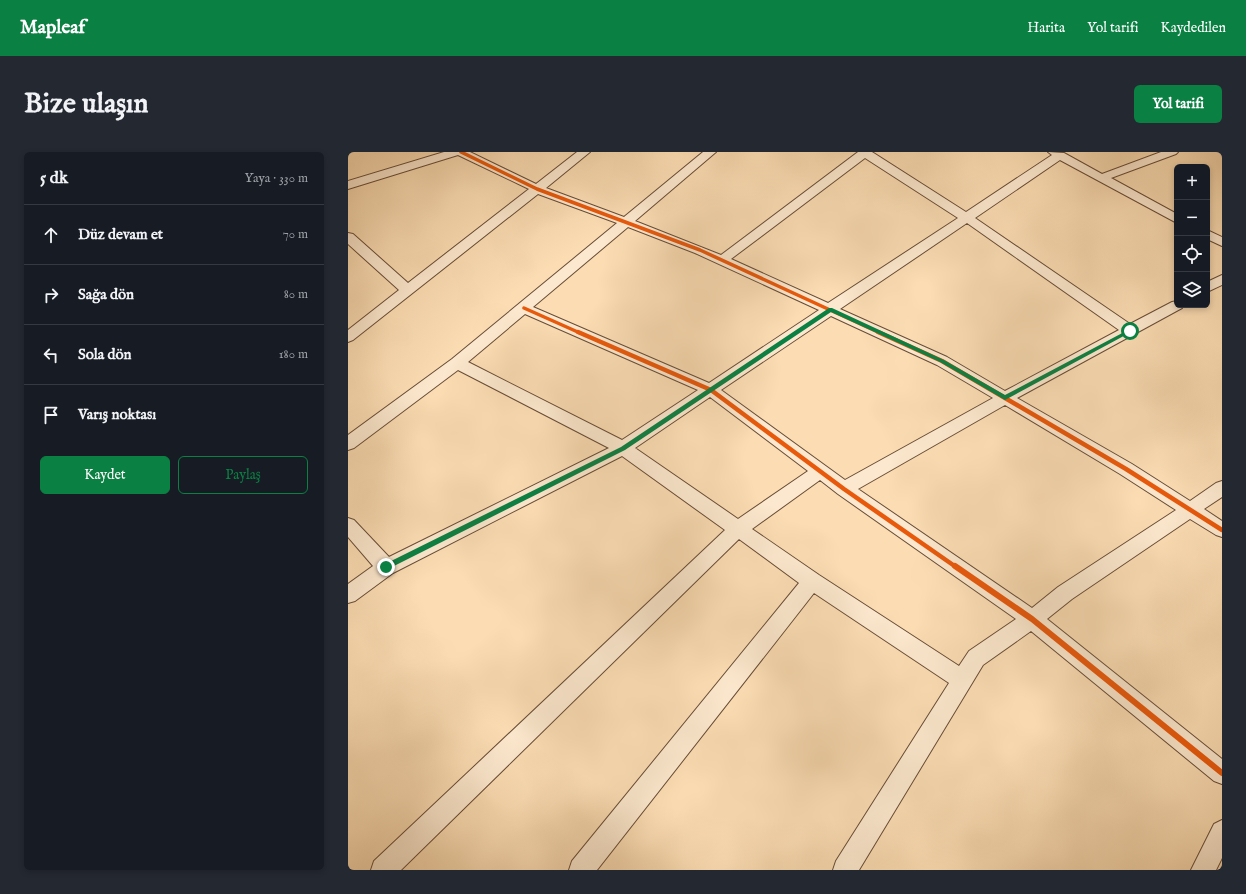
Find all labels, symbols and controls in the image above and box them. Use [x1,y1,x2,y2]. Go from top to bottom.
text: Mapleaf [20,16,85,40]
text: Harita [1027,19,1065,37]
text: Yol tarifi [1087,19,1139,37]
text: Kaydedilen [1161,19,1226,37]
button: Yol tarifi [1134,85,1222,123]
text: Bize ulaşın [24,87,148,122]
map controls [1174,164,1210,308]
button: + [1174,164,1210,200]
text: 5 dk [40,168,68,189]
text: Yaya · 330 m [245,170,308,187]
button: − [1174,200,1210,236]
icon: ahead [40,224,62,246]
text: Düz devam et [78,225,163,244]
text: 70 m [283,226,308,243]
button: locate [1174,236,1210,272]
button: layers [1174,272,1210,308]
icon: right [40,284,62,306]
text: Sağa dön [78,285,134,304]
text: 80 m [284,286,308,303]
route start [1121,322,1139,340]
icon: left [40,344,62,366]
text: Sola dön [78,345,132,364]
text: 180 m [279,346,308,363]
icon: arrive [40,404,62,426]
text: Varış noktası [78,405,156,424]
button: Kaydet [40,456,170,494]
button: Paylaş [178,456,308,494]
route end [377,558,395,576]

